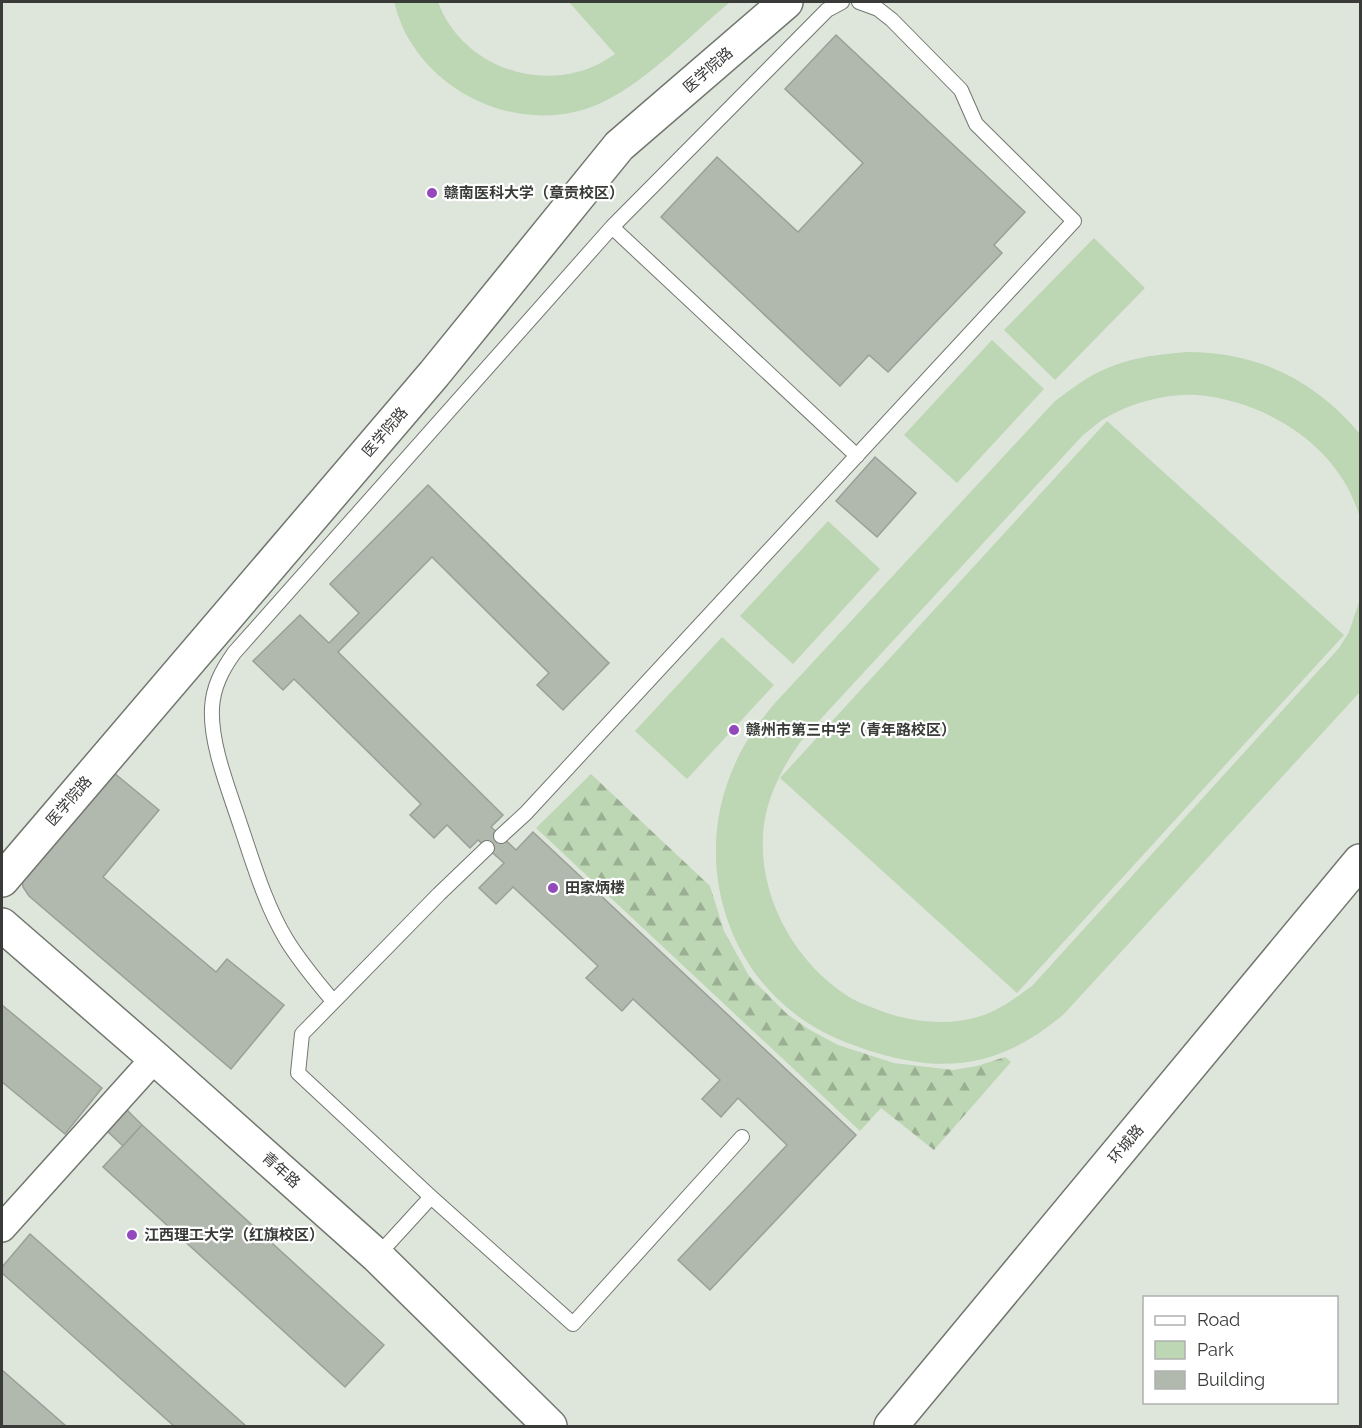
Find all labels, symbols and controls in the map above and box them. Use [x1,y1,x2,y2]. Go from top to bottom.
street label: 医学院路 [679,44,737,96]
place label: 赣南医科大学（章贡校区） [444,184,624,202]
marker: 赣南医科大学（章贡校区） [425,186,439,200]
street label: 医学院路 [359,403,411,461]
place label: 赣州市第三中学（青年路校区） [746,721,956,739]
marker: 赣州市第三中学（青年路校区） [727,723,741,737]
street label: 医学院路 [43,772,95,830]
place label: 田家炳楼 [565,879,625,897]
marker: 田家炳楼 [546,881,560,895]
street label: 环城路 [1105,1121,1147,1167]
street label: 青年路 [258,1148,304,1192]
place label: 江西理工大学（红旗校区） [144,1226,324,1244]
marker: 江西理工大学（红旗校区） [125,1228,139,1242]
legend [1143,1296,1338,1404]
text: Road [1197,1309,1240,1330]
text: Park [1197,1339,1234,1360]
text: Building [1197,1369,1265,1390]

